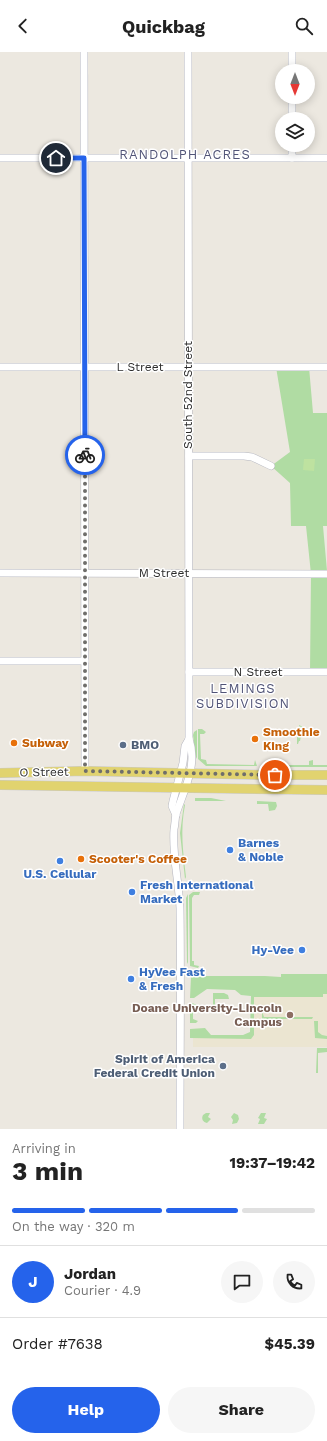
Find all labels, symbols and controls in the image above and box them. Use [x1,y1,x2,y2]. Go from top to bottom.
icon: back [12,15,34,37]
icon: search [293,15,315,37]
text: Quickbag [122,16,205,37]
north arrow [275,64,315,104]
map controls [275,64,315,152]
button: layers [275,112,315,152]
pin [39,141,73,175]
icon: home [45,147,67,169]
district label: RANDOLPH ACRES [119,147,251,162]
street label: South 52nd Street [181,341,195,449]
street label: L Street [116,360,164,374]
courier [65,435,105,475]
icon: bike [74,444,96,466]
street label: M Street [139,566,189,580]
street label: N Street [233,665,283,679]
district label: LEMINGS SUBDIVISION [196,681,290,711]
place label: Smoothie King [263,725,320,753]
marker: Smoothie King [250,734,260,744]
place label: Subway [22,736,69,750]
marker: Subway [9,738,19,748]
place label: BMO [131,738,159,752]
marker: BMO [118,740,128,750]
pin [258,758,292,792]
icon: bag [264,764,286,786]
street label: O Street [19,765,69,779]
place label: Barnes & Noble [238,836,284,864]
marker: Barnes & Noble [225,845,235,855]
place label: Scooter's Coffee [89,852,187,866]
marker: Scooter's Coffee [76,854,86,864]
marker: U.S. Cellular [55,856,65,866]
place label: U.S. Cellular [24,867,97,881]
place label: Fresh International Market [140,878,253,906]
marker: Fresh International Market [127,887,137,897]
place label: Hy-Vee [252,943,294,957]
marker: Hy-Vee [297,945,307,955]
place label: HyVee Fast & Fresh [139,965,206,993]
marker: HyVee Fast & Fresh [126,974,136,984]
place label: Doane University-Lincoln Campus [132,1001,283,1029]
marker: Doane University-Lincoln Campus [285,1010,295,1020]
place label: Spirit of America Federal Credit Union [94,1052,215,1080]
marker: Spirit of America Federal Credit Union [218,1061,228,1071]
text: Arriving in [12,1141,76,1156]
text: 19:37–19:42 [230,1154,315,1172]
text: 3 min [12,1156,83,1186]
text: On the way · 320 m [12,1219,135,1234]
button: chat [221,1261,263,1303]
button: phone [273,1261,315,1303]
text: Jordan [64,1265,116,1283]
text: J [28,1273,38,1291]
text: Courier · 4.9 [64,1283,141,1298]
text: Order #7638 [12,1335,103,1353]
text: $45.39 [264,1335,315,1353]
button: Help [12,1387,160,1433]
button: Share [168,1387,315,1433]

